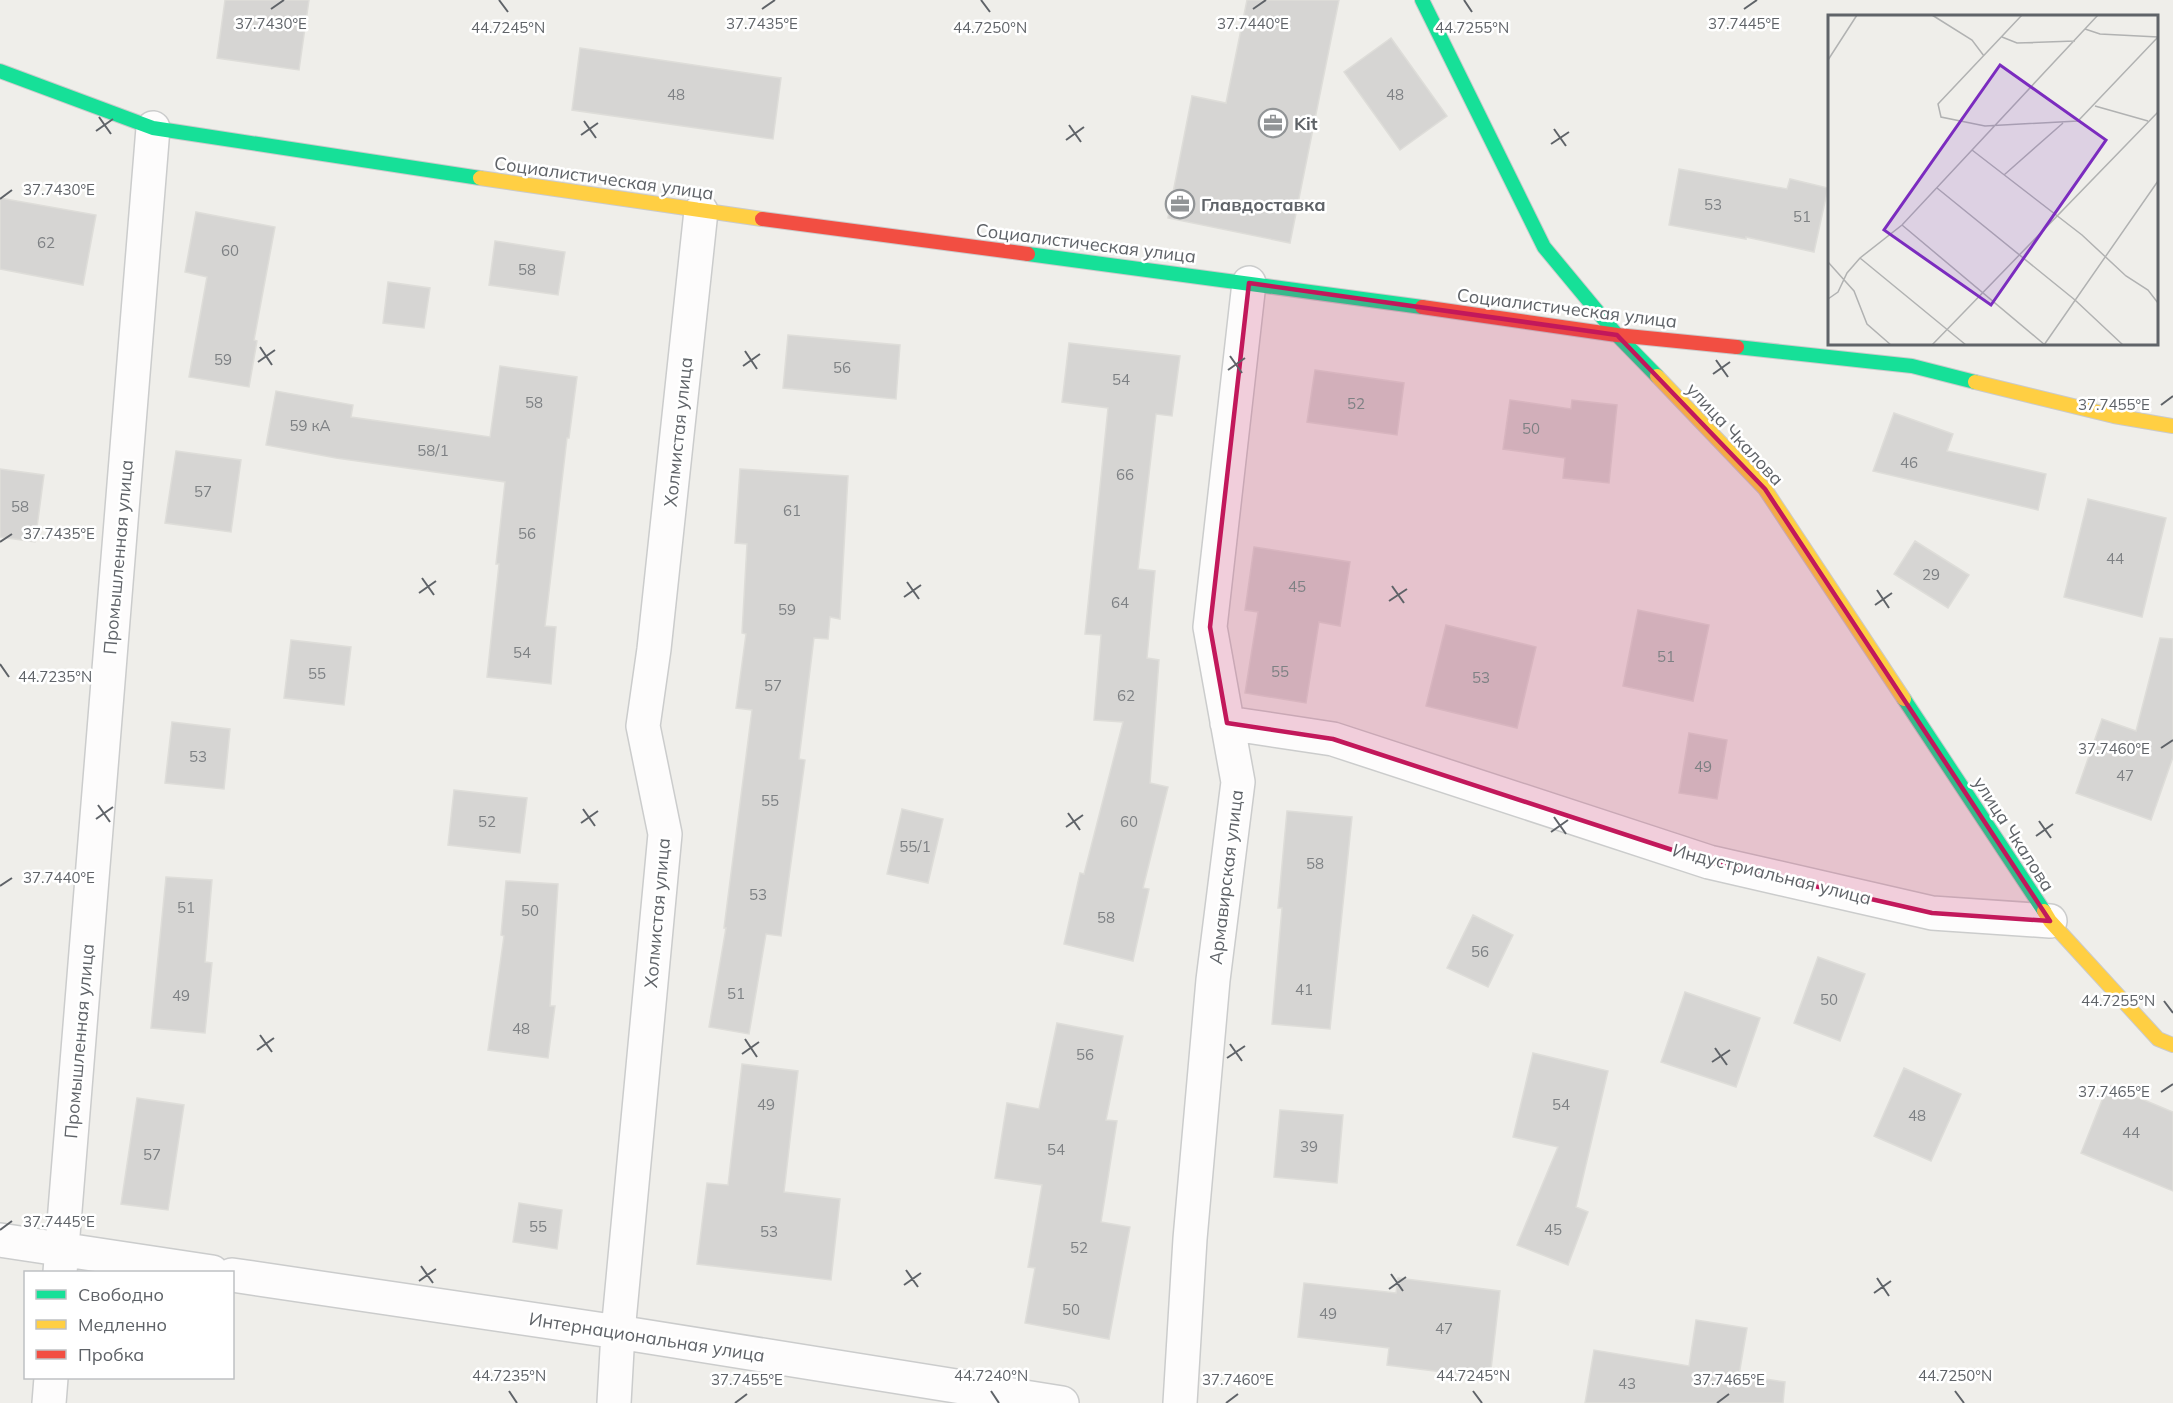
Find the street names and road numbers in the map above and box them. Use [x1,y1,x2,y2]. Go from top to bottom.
street label: Социалистическая улица [493,151,715,205]
street label: Социалистическая улица [975,218,1197,268]
street label: Социалистическая улица [1456,283,1678,333]
street label: Холмистая улица [659,356,697,508]
street label: улица Чкалова [1681,378,1789,490]
street label: Промышленная улица [98,459,138,655]
street label: улица Чкалова [1968,772,2060,896]
street label: Армавирская улица [1204,788,1248,966]
street label: Холмистая улица [639,837,675,989]
street label: Индустриальная улица [1670,838,1874,910]
street label: Промышленная улица [59,943,99,1139]
street label: Интернациональная улица [528,1307,766,1367]

